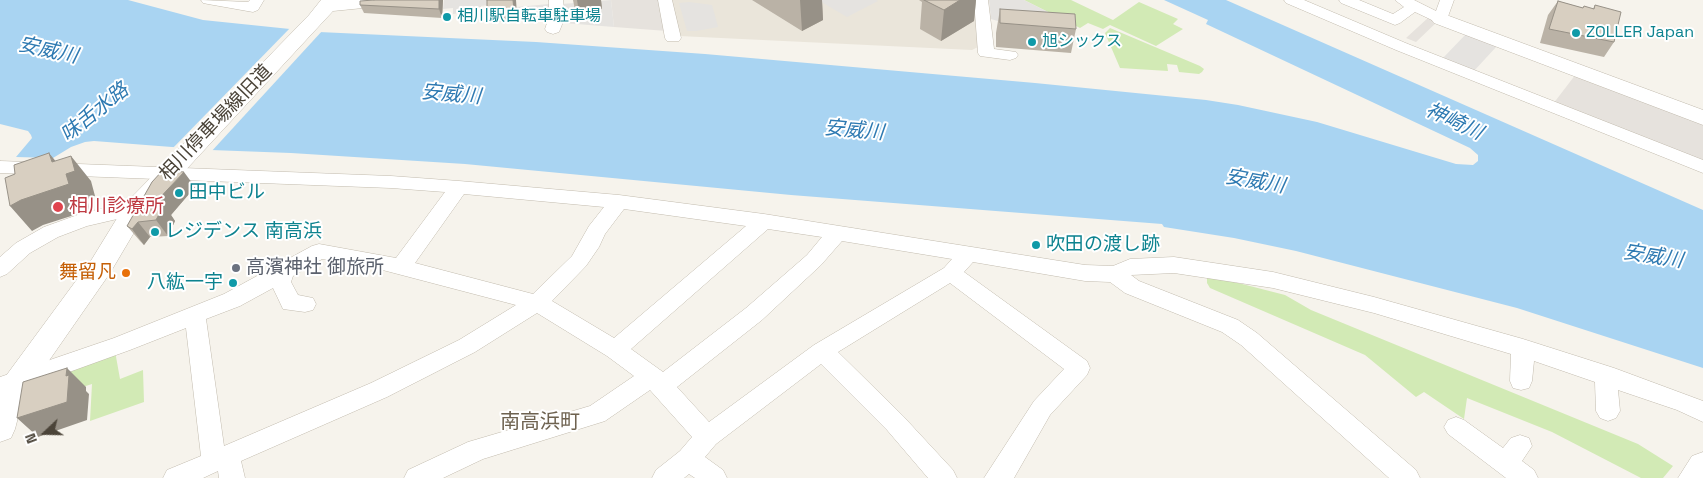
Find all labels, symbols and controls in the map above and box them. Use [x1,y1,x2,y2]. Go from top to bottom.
place label: 相川駅自転車駐車場 [457,7,601,27]
marker: 相川駅自転車駐車場 [441,11,453,23]
place label: ZOLLER Japan [1586,23,1694,43]
marker: ZOLLER Japan [1570,27,1582,39]
place label: 旭シックス [1042,32,1122,52]
water label: 安威川 [16,33,80,69]
marker: 旭シックス [1026,36,1038,48]
street label: 相川停車場線旧道 [155,60,277,186]
water label: 味舌水路 [56,79,134,147]
water label: 安威川 [420,80,482,110]
water label: 神崎川 [1422,98,1486,146]
water label: 安威川 [823,116,885,146]
water label: 安威川 [1223,165,1287,199]
place label: 田中ビル [189,182,265,204]
marker: 田中ビル [173,187,185,199]
place label: 相川診療所 [69,196,164,218]
marker: 相川診療所 [51,200,65,214]
place label: レジデンス 南高浜 [165,221,322,243]
marker: レジデンス 南高浜 [149,226,161,238]
place label: 吹田の渡し跡 [1046,234,1160,256]
marker: 吹田の渡し跡 [1030,239,1042,251]
water label: 安威川 [1621,240,1685,274]
place label: 高濱神社 御旅所 [246,257,384,279]
place label: 舞留凡 [59,262,116,284]
marker: 高濱神社 御旅所 [230,262,242,274]
marker: 舞留凡 [120,267,132,279]
place label: 八紘一宇 [147,272,223,294]
marker: 八紘一宇 [227,277,239,289]
north arrow [20,408,70,458]
district label: 南高浜町 [500,411,580,435]
text: N [21,431,41,446]

